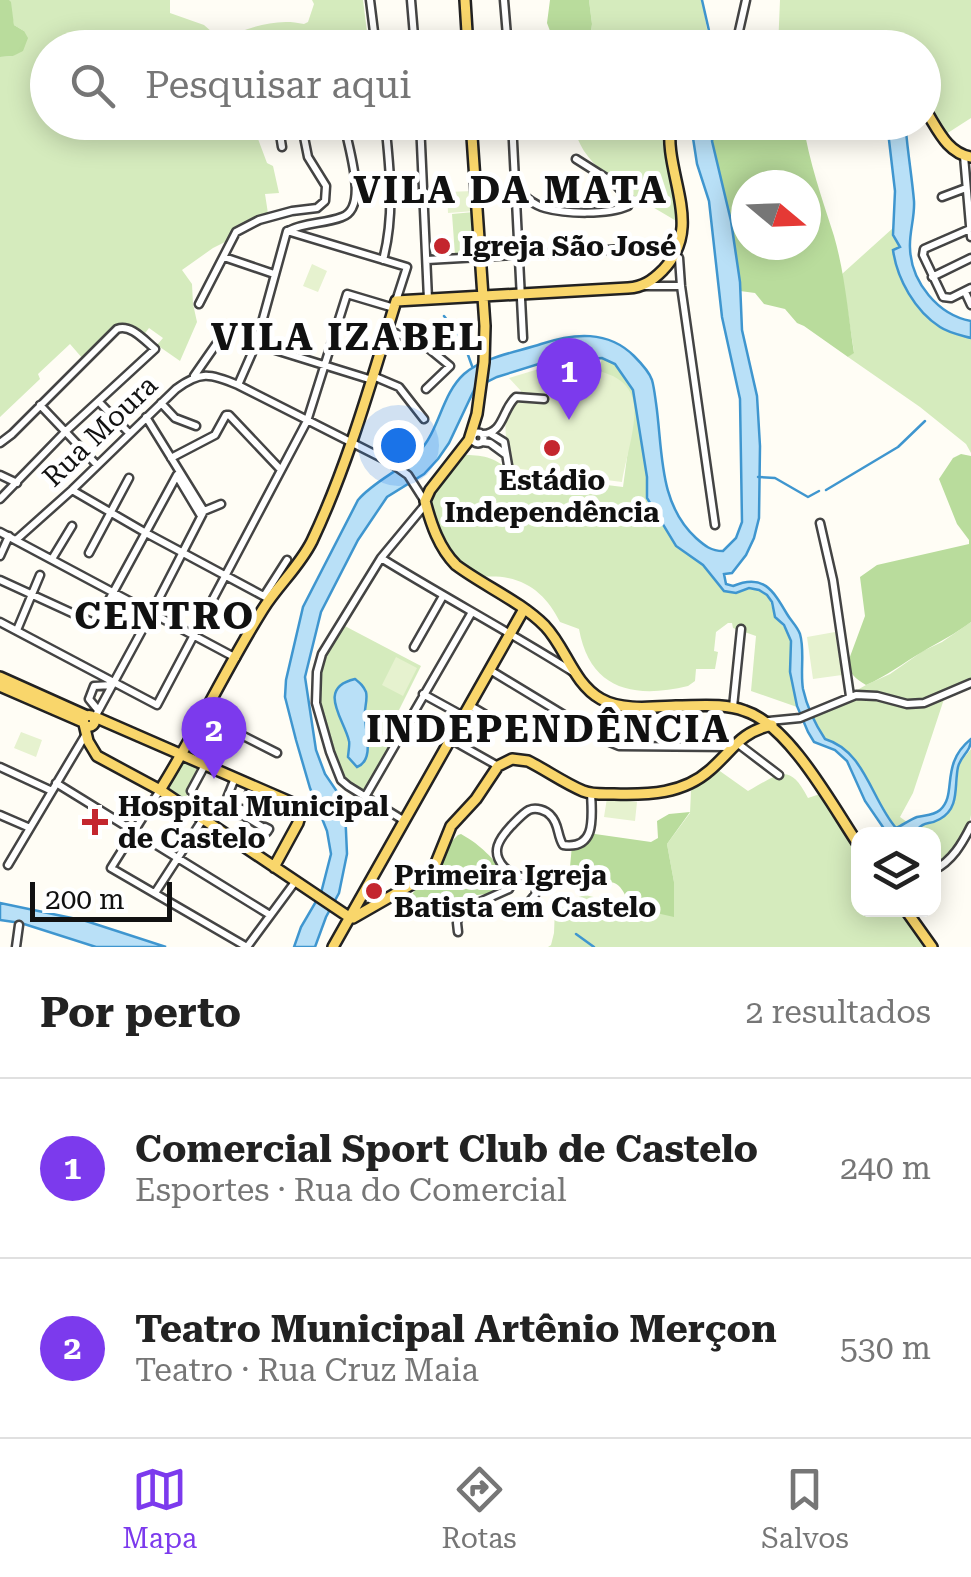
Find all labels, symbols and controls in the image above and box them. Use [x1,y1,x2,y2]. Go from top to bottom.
search box [30,30,941,140]
icon: search [65,58,120,113]
text: Pesquisar aqui [145,63,411,107]
district label: VILA DA MATA [353,168,669,212]
north arrow [731,170,821,260]
place label: Igreja São José [462,230,676,263]
marker: Igreja São José [431,235,453,257]
district label: VILA IZABEL [211,315,485,359]
pin: 1 [536,338,602,420]
street label: Rua Moura [36,368,164,494]
your location [373,420,424,471]
marker: Estádio Independência [541,437,563,459]
place label: Estádio Independência [445,464,660,529]
district label: CENTRO [74,594,256,638]
pin: 2 [182,696,246,779]
district label: INDEPENDÊNCIA [366,707,732,751]
place label: Hospital Municipal de Castelo [118,790,389,855]
marker: Hospital Municipal de Castelo [82,809,108,835]
map controls [851,827,941,917]
button: layers [851,827,941,917]
place label: Primeira Igreja Batista em Castelo [394,859,656,924]
scale bar [30,877,172,921]
marker: Primeira Igreja Batista em Castelo [363,880,385,902]
text: 200 m [45,883,125,916]
text: Por perto [40,988,241,1037]
text: 2 resultados [746,993,931,1031]
text: Comercial Sport Club de Castelo [135,1127,758,1171]
text: 1 [64,1149,81,1187]
text: 240 m [840,1149,931,1187]
text: Esportes · Rua do Comercial [135,1171,567,1209]
text: Teatro Municipal Artênio Merçon [135,1307,777,1351]
text: 2 [64,1329,81,1367]
text: 530 m [840,1329,931,1367]
text: Teatro · Rua Cruz Maia [135,1351,479,1389]
tab: Mapa [122,1462,197,1555]
tab: Rotas [442,1462,517,1555]
tab: Salvos [761,1462,849,1555]

